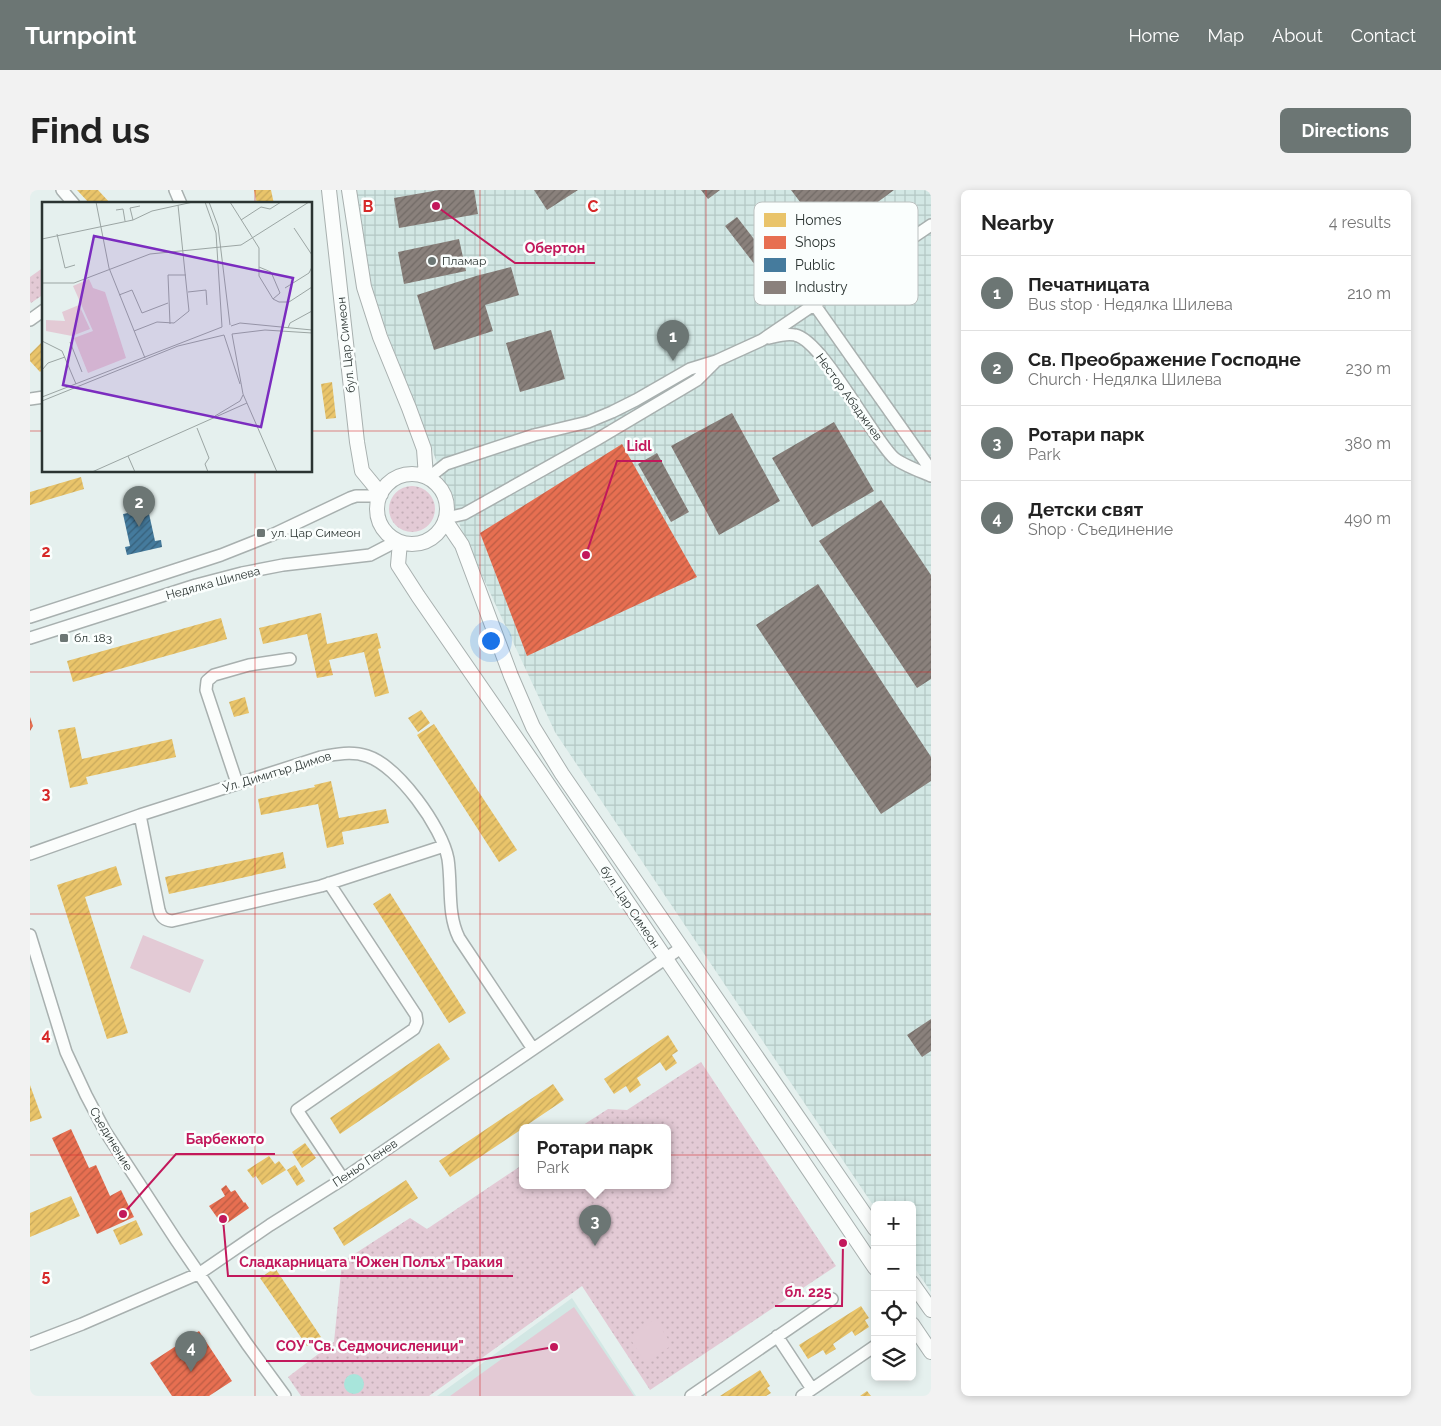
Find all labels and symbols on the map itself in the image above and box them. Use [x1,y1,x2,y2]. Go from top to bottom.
text: B [363,197,374,216]
text: C [588,197,599,216]
inset map [42,202,312,472]
legend [754,202,918,305]
text: Homes [795,212,842,228]
callout: Обертон [515,234,595,263]
text: Shops [795,234,836,250]
text: Обертон [525,240,585,256]
place label: Пламар [442,254,486,268]
marker: Пламар [426,255,438,267]
text: Public [795,257,836,273]
text: Industry [795,279,848,295]
street label: бул. Цар Симеон [334,296,358,394]
pin: 1 [657,320,689,361]
street label: Нестор Абаджиев [813,351,885,443]
callout: Lidl [617,432,662,461]
text: Lidl [626,438,652,454]
pin: 2 [123,486,155,527]
place label: ул. Цар Симеон [271,526,360,540]
marker: ул. Цар Симеон [255,527,267,539]
text: 2 [41,542,51,561]
street label: Недялка Шилева [164,564,262,602]
your location [478,628,504,654]
place label: бл. 183 [74,631,112,645]
marker: бл. 183 [58,632,70,644]
street label: Ул. Димитър Димов [221,749,333,795]
text: 3 [42,784,51,803]
street label: бул. Цар Симеон [597,863,663,951]
text: 4 [41,1025,51,1044]
street label: Съединение [87,1105,135,1173]
callout: Барбекюто [176,1125,275,1154]
text: Барбекюто [186,1131,265,1147]
street label: Пеньо Пенев [330,1136,400,1190]
pin: 3 [579,1205,611,1246]
callout: Сладкарницата "Южен Полъх" Тракия [228,1247,513,1276]
text: Сладкарницата "Южен Полъх" Тракия [239,1254,503,1270]
text: 5 [42,1266,51,1285]
callout: бл. 225 [775,1277,842,1306]
text: бл. 225 [784,1284,832,1300]
pin: 4 [175,1331,207,1372]
callout: СОУ "Св. Седмочисленици" [266,1332,474,1361]
text: СОУ "Св. Седмочисленици" [276,1338,464,1354]

